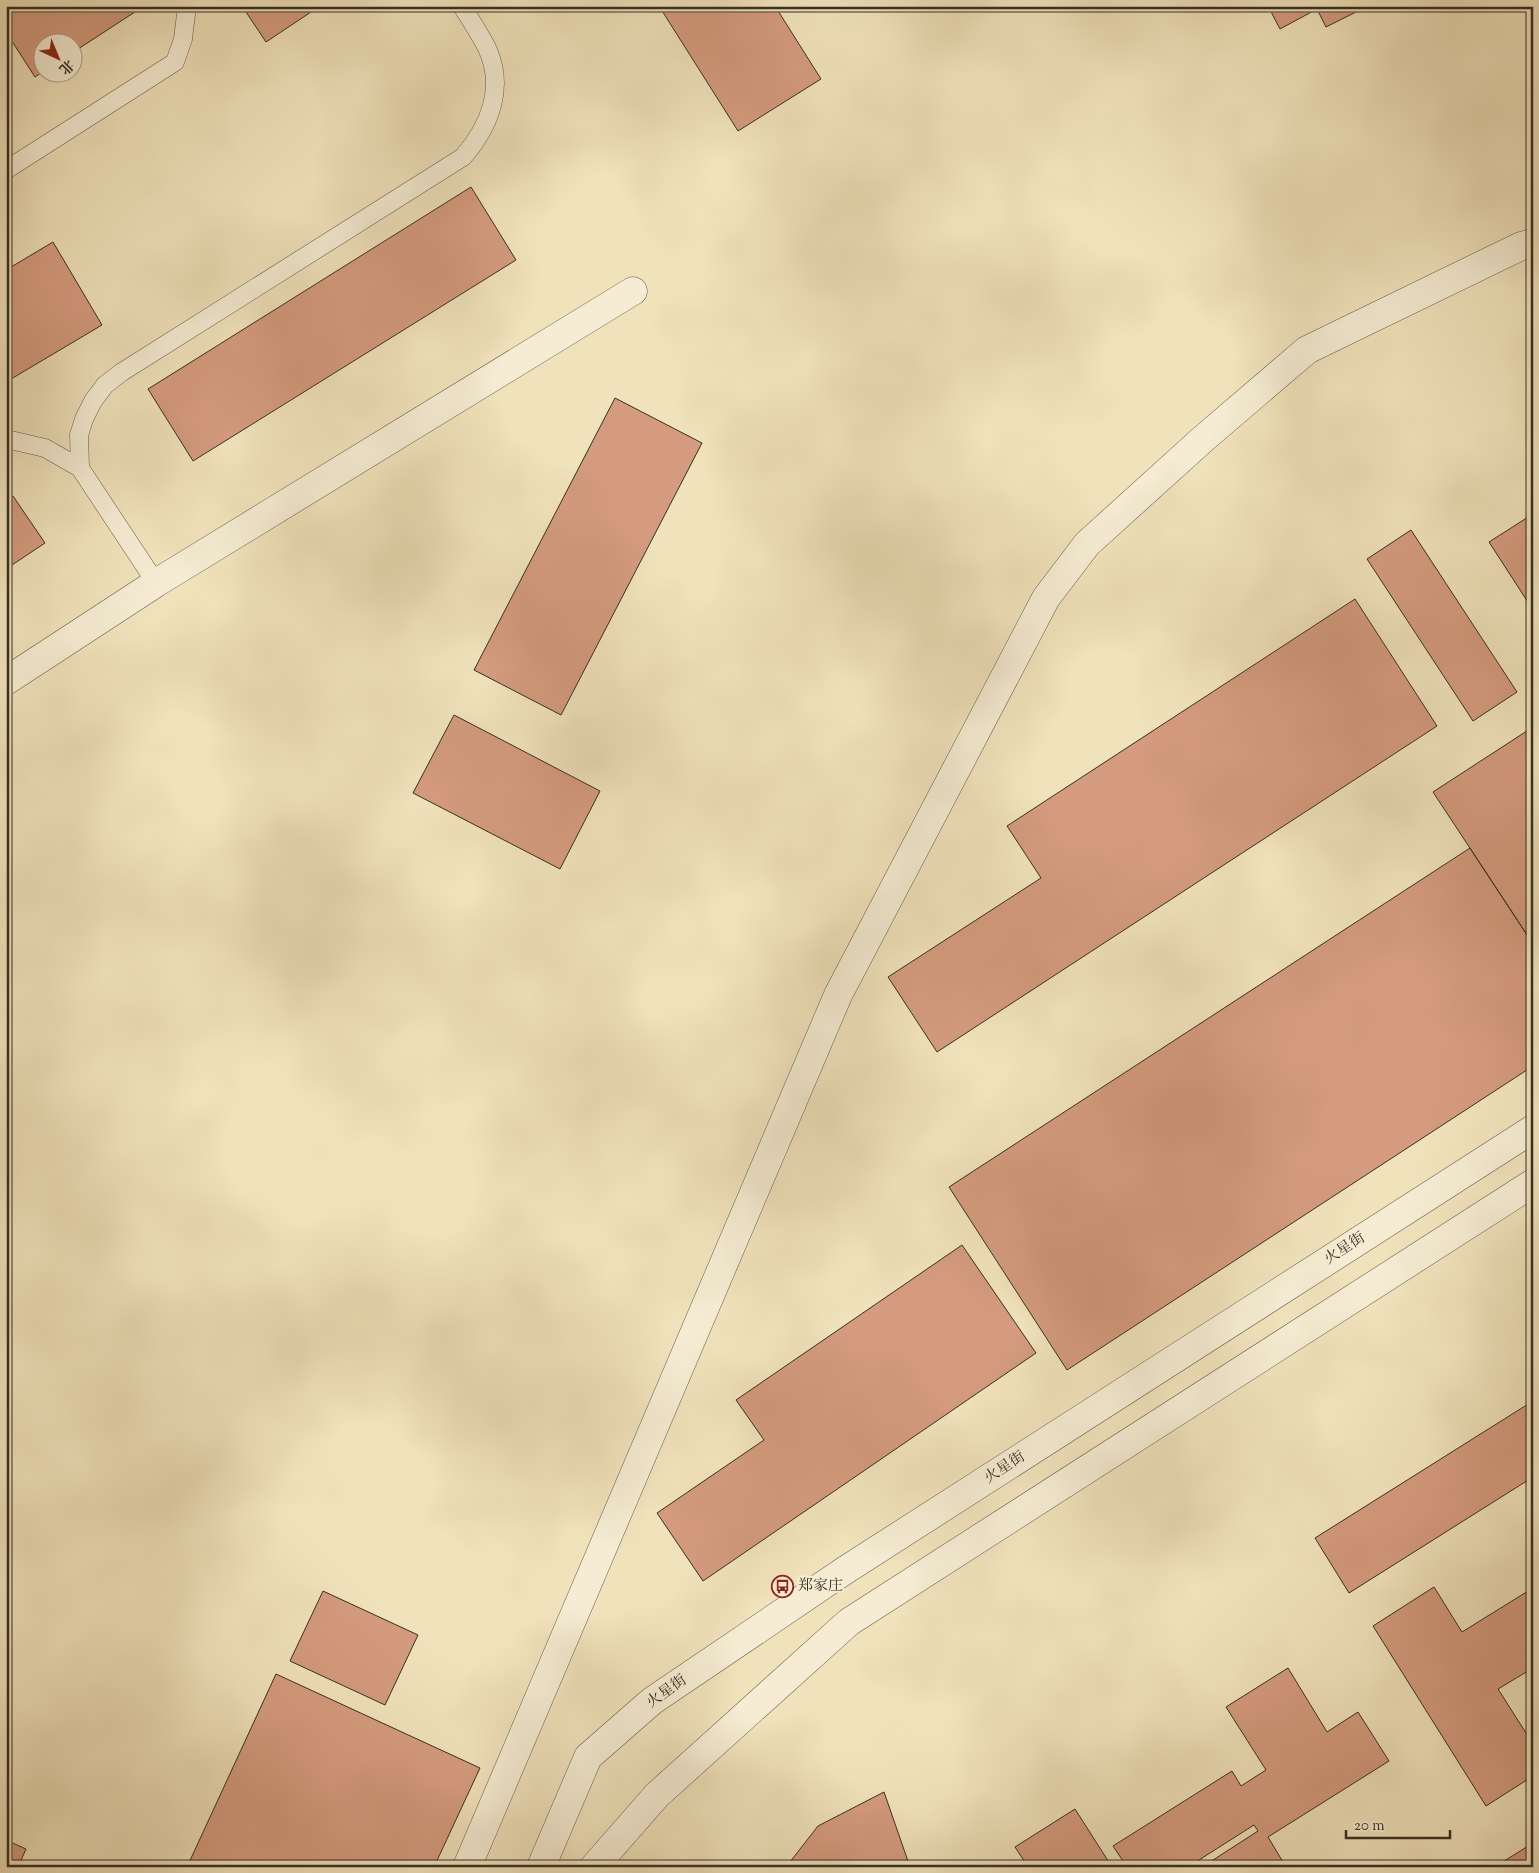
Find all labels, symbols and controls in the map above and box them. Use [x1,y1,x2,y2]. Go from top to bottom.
north arrow [32,32,82,82]
text: 北 [54,54,78,78]
street label: 火星街 [1320,1228,1370,1270]
street label: 火星街 [980,1447,1030,1489]
bus stop icon: 郑家庄 [770,1574,794,1598]
place label: 郑家庄 [798,1576,843,1597]
street label: 火星街 [643,1670,691,1714]
scale bar [1346,1808,1450,1840]
text: 20 m [1354,1816,1385,1837]

